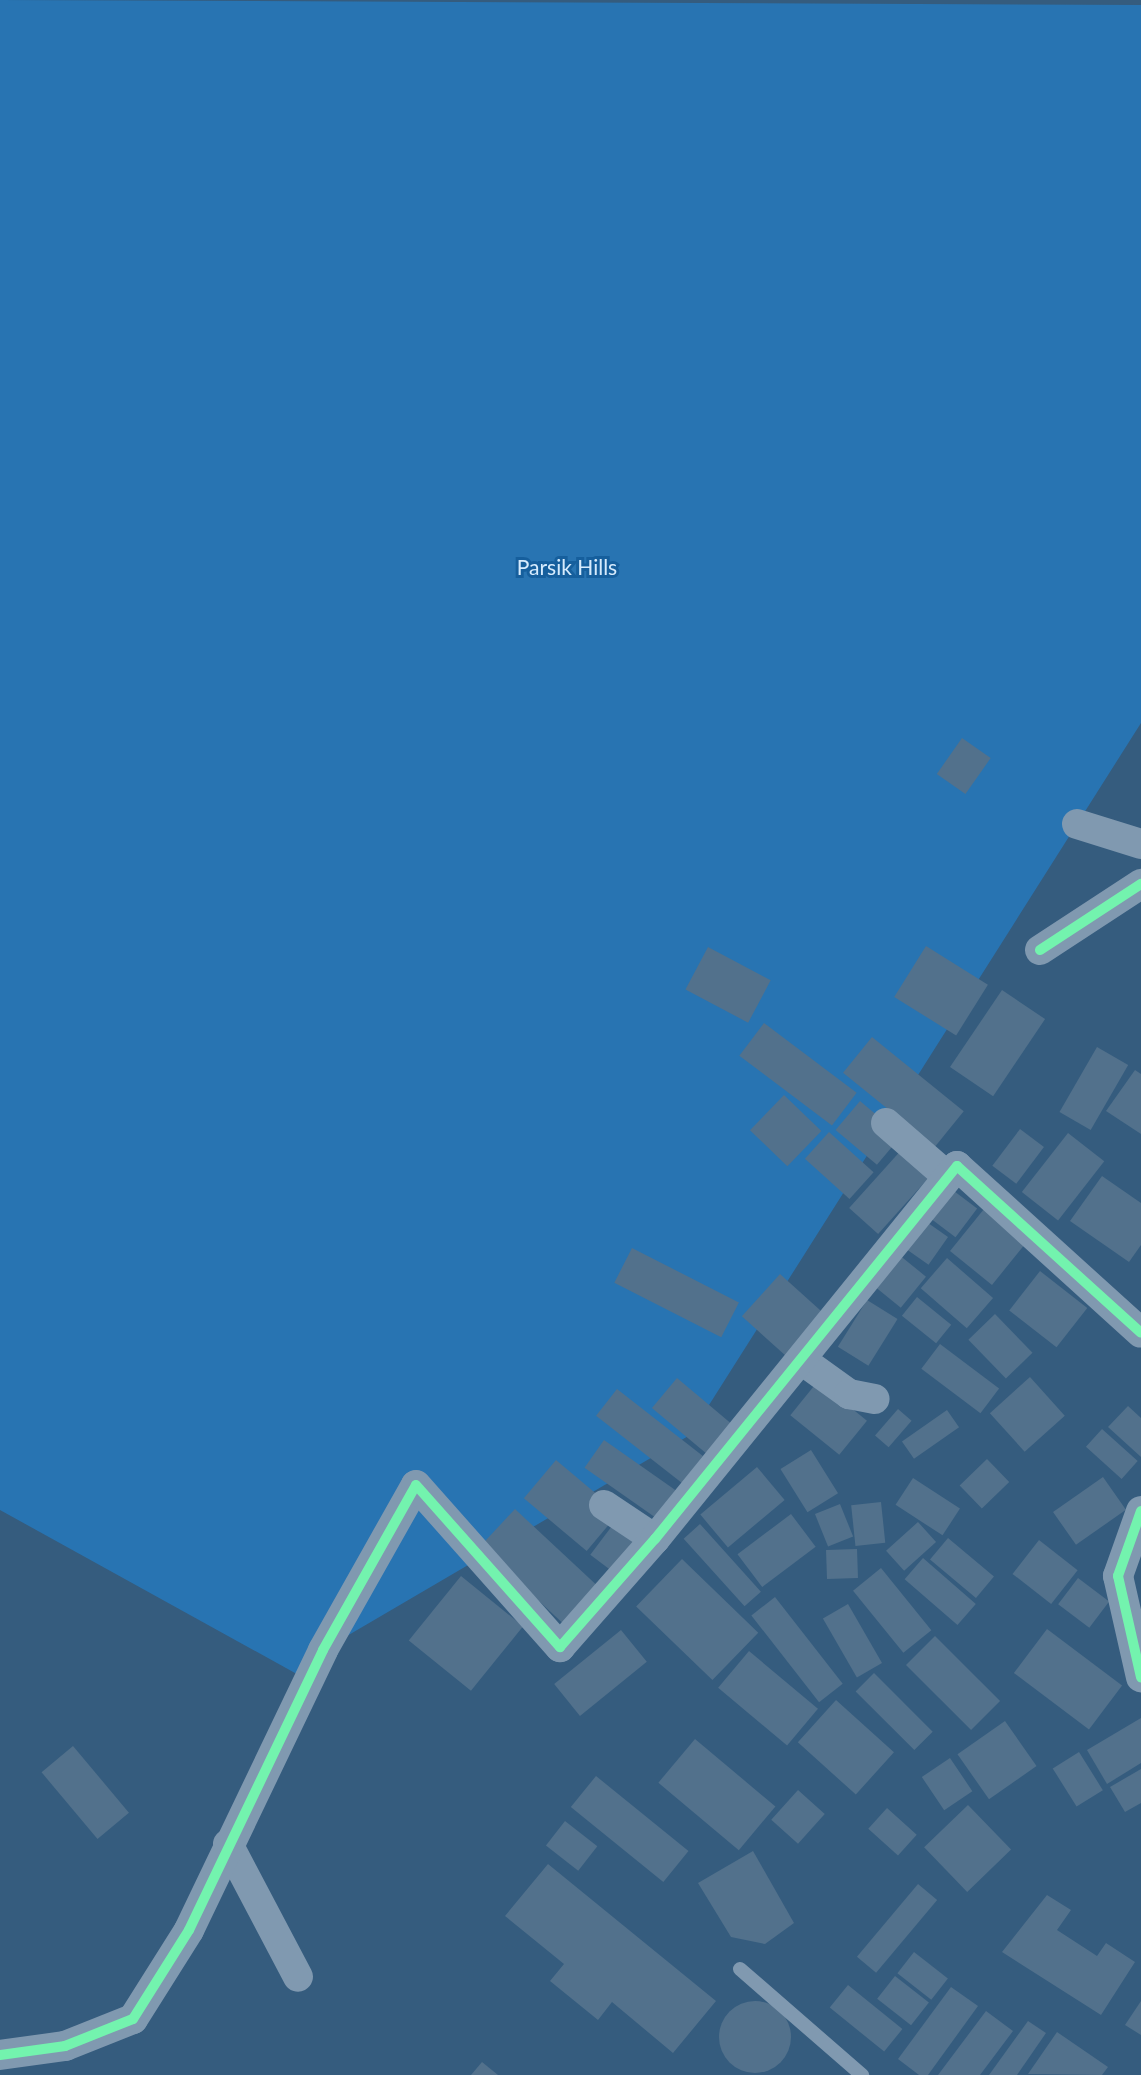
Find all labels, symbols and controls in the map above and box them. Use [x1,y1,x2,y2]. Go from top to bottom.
park label: Parsik Hills [517,554,617,580]

